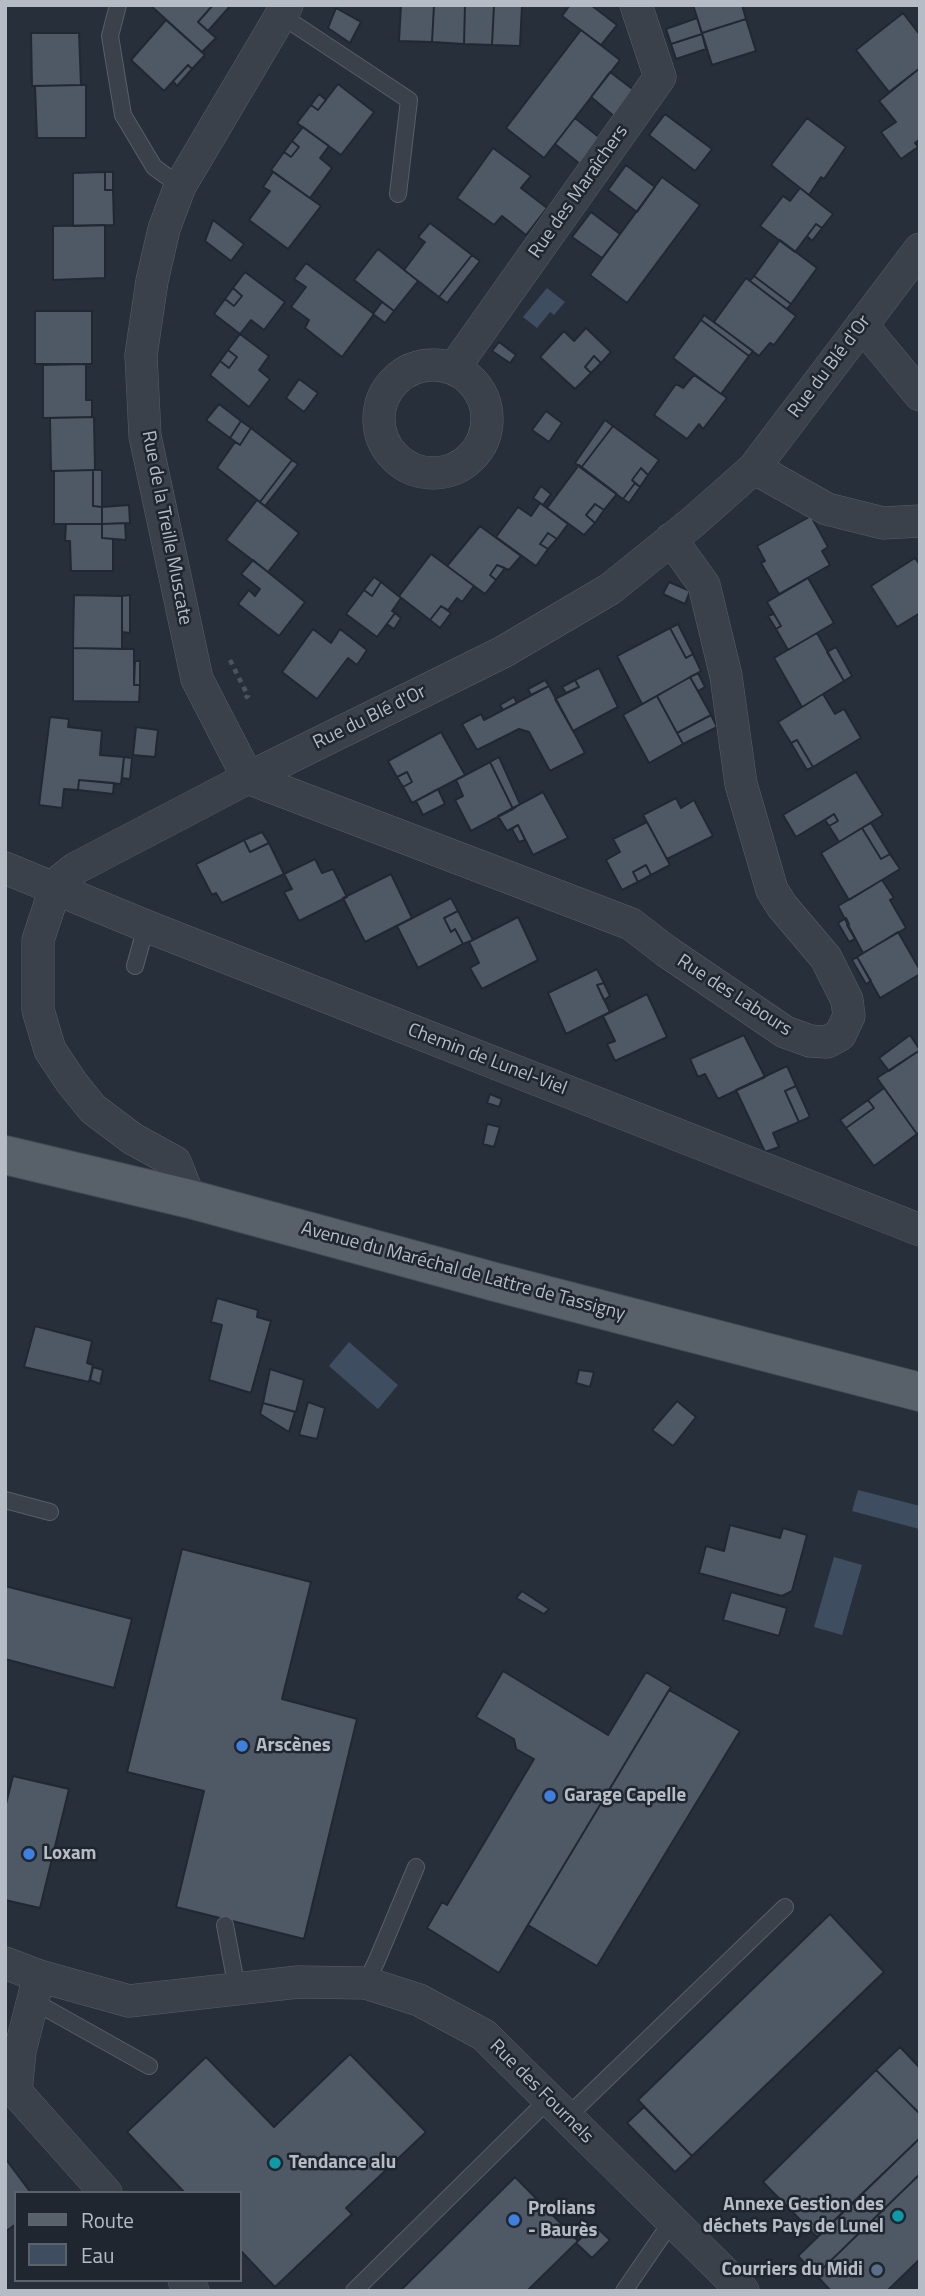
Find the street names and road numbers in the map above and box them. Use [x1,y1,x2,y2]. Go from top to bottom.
street label: Rue des Maraîchers [525,121,633,263]
street label: Rue du Blé d'Or [784,311,876,423]
street label: Rue de la Treille Muscate [136,429,196,627]
street label: Rue du Blé d'Or [310,681,430,755]
street label: Rue des Labours [672,950,796,1042]
street label: Chemin de Lunel-Viel [404,1019,570,1101]
street label: Avenue du Maréchal de Lattre de Tassigny [299,1218,627,1326]
street label: Rue des Fournels [484,2035,598,2149]

